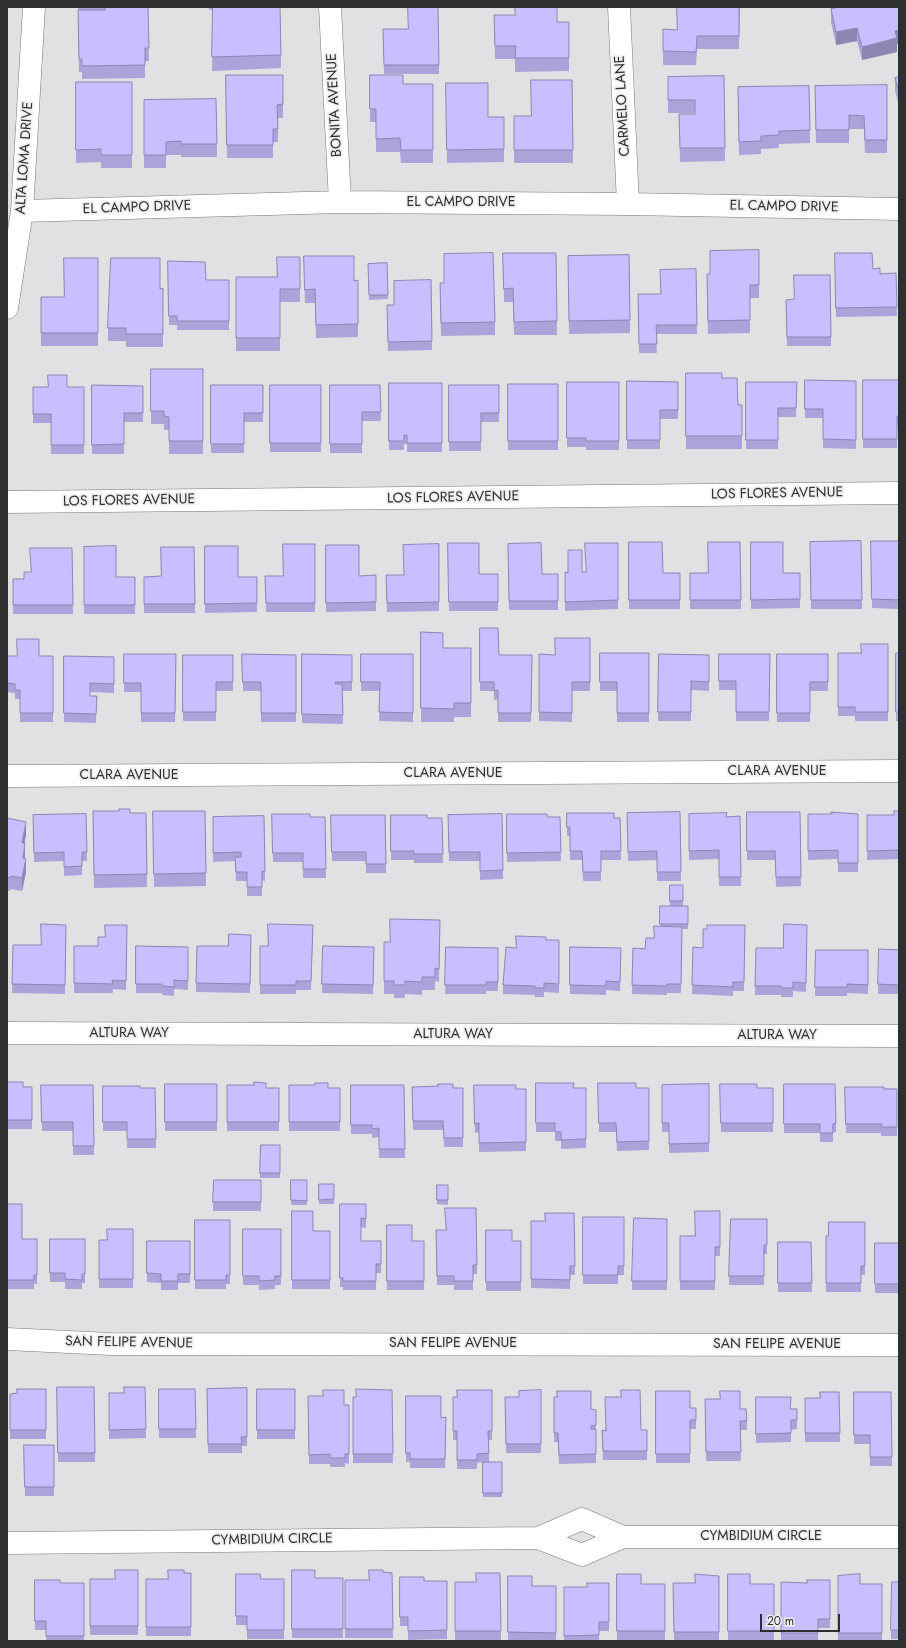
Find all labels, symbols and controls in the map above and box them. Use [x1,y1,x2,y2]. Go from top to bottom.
street label: BONITA AVENUE [324,53,346,157]
street label: CARMELO LANE [612,55,634,157]
street label: ALTA LOMA DRIVE [13,101,37,215]
street label: EL CAMPO DRIVE [407,195,515,211]
street label: EL CAMPO DRIVE [82,198,192,218]
street label: EL CAMPO DRIVE [729,198,839,216]
street label: LOS FLORES AVENUE [711,484,843,504]
street label: LOS FLORES AVENUE [387,488,519,508]
street label: LOS FLORES AVENUE [63,491,195,511]
street label: CLARA AVENUE [728,764,826,780]
street label: CLARA AVENUE [404,766,502,782]
street label: CLARA AVENUE [80,768,178,784]
street label: ALTURA WAY [89,1026,169,1042]
street label: ALTURA WAY [413,1027,493,1043]
street label: ALTURA WAY [737,1028,817,1044]
street label: SAN FELIPE AVENUE [65,1333,193,1353]
street label: SAN FELIPE AVENUE [389,1336,517,1352]
street label: SAN FELIPE AVENUE [713,1337,841,1353]
street label: CYMBIDIUM CIRCLE [700,1529,822,1545]
street label: CYMBIDIUM CIRCLE [211,1531,333,1549]
scale bar [762,1606,842,1632]
text: 20 m [767,1612,794,1630]

